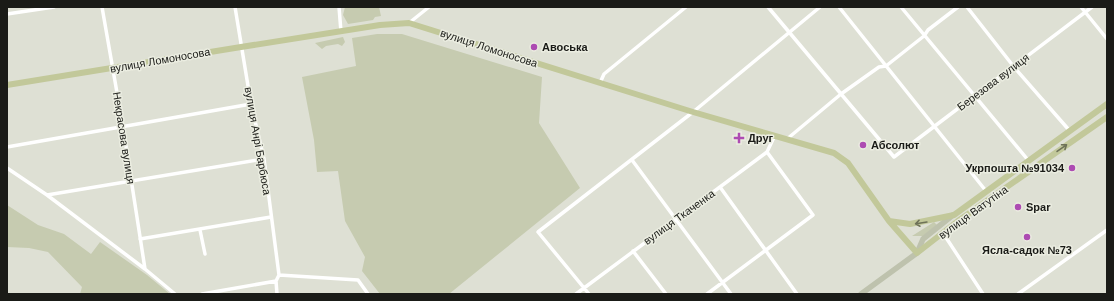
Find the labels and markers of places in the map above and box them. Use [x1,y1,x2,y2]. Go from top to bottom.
place label: Авоська [542,41,589,53]
marker: Авоська [529,42,539,52]
marker: Друг [733,132,745,144]
place label: Друг [748,132,774,144]
place label: Абсолют [871,139,920,151]
marker: Абсолют [858,140,868,150]
place label: Укрпошта №91034 [965,162,1065,174]
marker: Укрпошта №91034 [1067,163,1077,173]
place label: Spar [1026,201,1051,213]
marker: Spar [1013,202,1023,212]
marker: Ясла-садок №73 [1022,232,1032,242]
place label: Ясла-садок №73 [982,244,1072,256]

